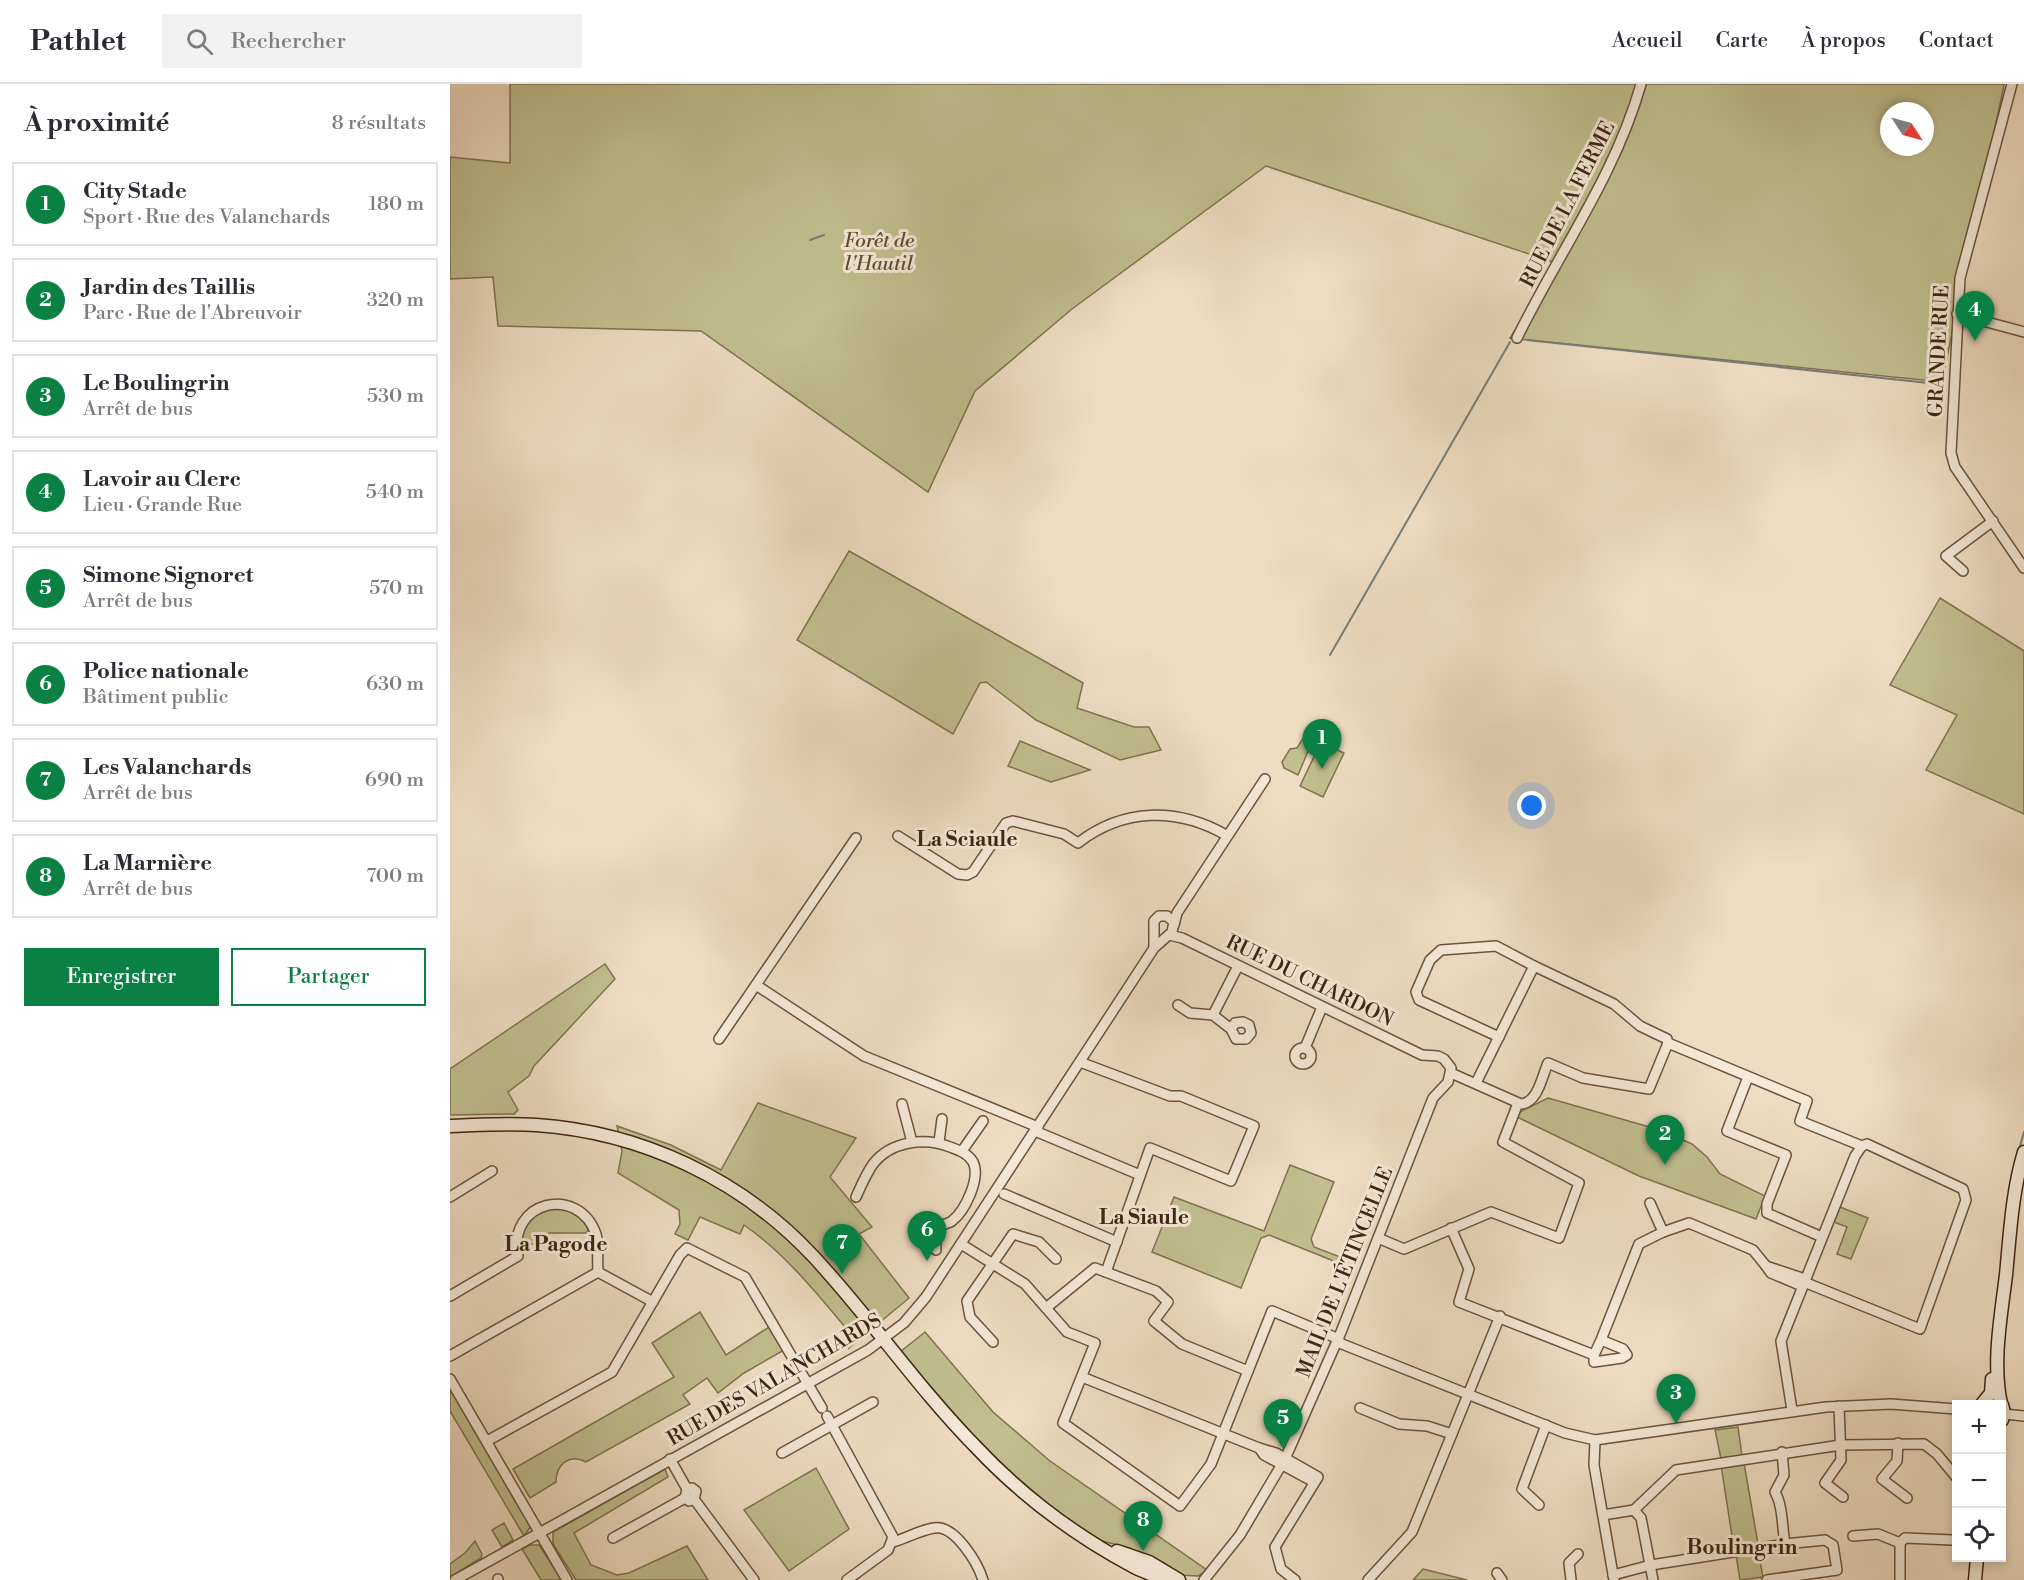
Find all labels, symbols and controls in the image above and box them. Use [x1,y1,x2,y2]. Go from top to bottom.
search box [162,14,582,68]
text: Pathlet [30,24,126,59]
icon: search [183,25,216,58]
text: Rechercher [231,28,346,55]
text: Accueil [1612,28,1683,54]
text: Carte [1716,28,1768,54]
text: À propos [1801,28,1886,54]
text: Contact [1919,28,1994,54]
north arrow [1880,102,1934,156]
text: À proximité [24,107,169,139]
text: 8 résultats [332,111,426,136]
street label: RUE DE LA FERME [1516,117,1621,292]
text: City Stade [83,178,187,205]
text: 1 [41,192,50,217]
text: 180 m [369,192,424,217]
text: Sport · Rue des Valanchards [83,205,330,230]
park label: Forêt de l'Hautil [844,229,915,277]
text: Jardin des Taillis [83,274,255,301]
street label: GRANDE RUE [1924,284,1955,418]
text: 2 [39,288,52,313]
text: 320 m [367,288,424,313]
pin: 4 [1956,292,1994,341]
text: Parc · Rue de l'Abreuvoir [83,301,302,326]
text: Le Boulingrin [83,370,229,397]
text: 3 [39,384,52,409]
text: 530 m [367,384,424,409]
text: Arrêt de bus [83,397,193,422]
text: Lavoir au Clerc [83,466,241,493]
text: 4 [39,480,52,505]
text: 540 m [366,480,424,505]
text: Lieu · Grande Rue [83,493,242,518]
text: Simone Signoret [83,562,253,589]
text: 5 [39,576,52,601]
text: 570 m [369,576,424,601]
text: Arrêt de bus [83,589,193,614]
text: Police nationale [83,658,249,685]
text: 6 [39,672,52,697]
text: 630 m [366,672,424,697]
text: Bâtiment public [83,685,229,710]
pin: 1 [1302,720,1342,769]
text: Les Valanchards [83,754,251,781]
text: 7 [40,768,51,793]
text: 690 m [365,768,424,793]
text: Arrêt de bus [83,781,193,806]
your location [1517,791,1546,820]
district label: La Sciaule [916,827,1018,853]
text: La Marnière [83,850,212,877]
text: 8 [39,864,52,889]
text: 700 m [366,864,424,889]
text: Arrêt de bus [83,877,193,902]
street label: RUE DU CHARDON [1222,930,1397,1033]
button: Enregistrer [24,948,219,1006]
button: Partager [231,948,426,1006]
pin: 2 [1646,1116,1684,1165]
street label: MAIL DE L'ÉTINCELLE [1291,1163,1399,1382]
district label: La Siaule [1099,1205,1189,1231]
pin: 6 [908,1212,946,1261]
pin: 7 [822,1224,862,1274]
district label: La Pagode [505,1232,607,1258]
street label: RUE DES VALANCHARDS [663,1309,887,1452]
pin: 3 [1656,1374,1696,1424]
pin: 5 [1264,1400,1302,1449]
map controls [1952,1400,2006,1562]
button: + [1952,1400,2006,1454]
button: − [1952,1454,2006,1508]
pin: 8 [1124,1502,1162,1551]
button: locate [1952,1508,2006,1562]
district label: Boulingrin [1687,1535,1798,1561]

